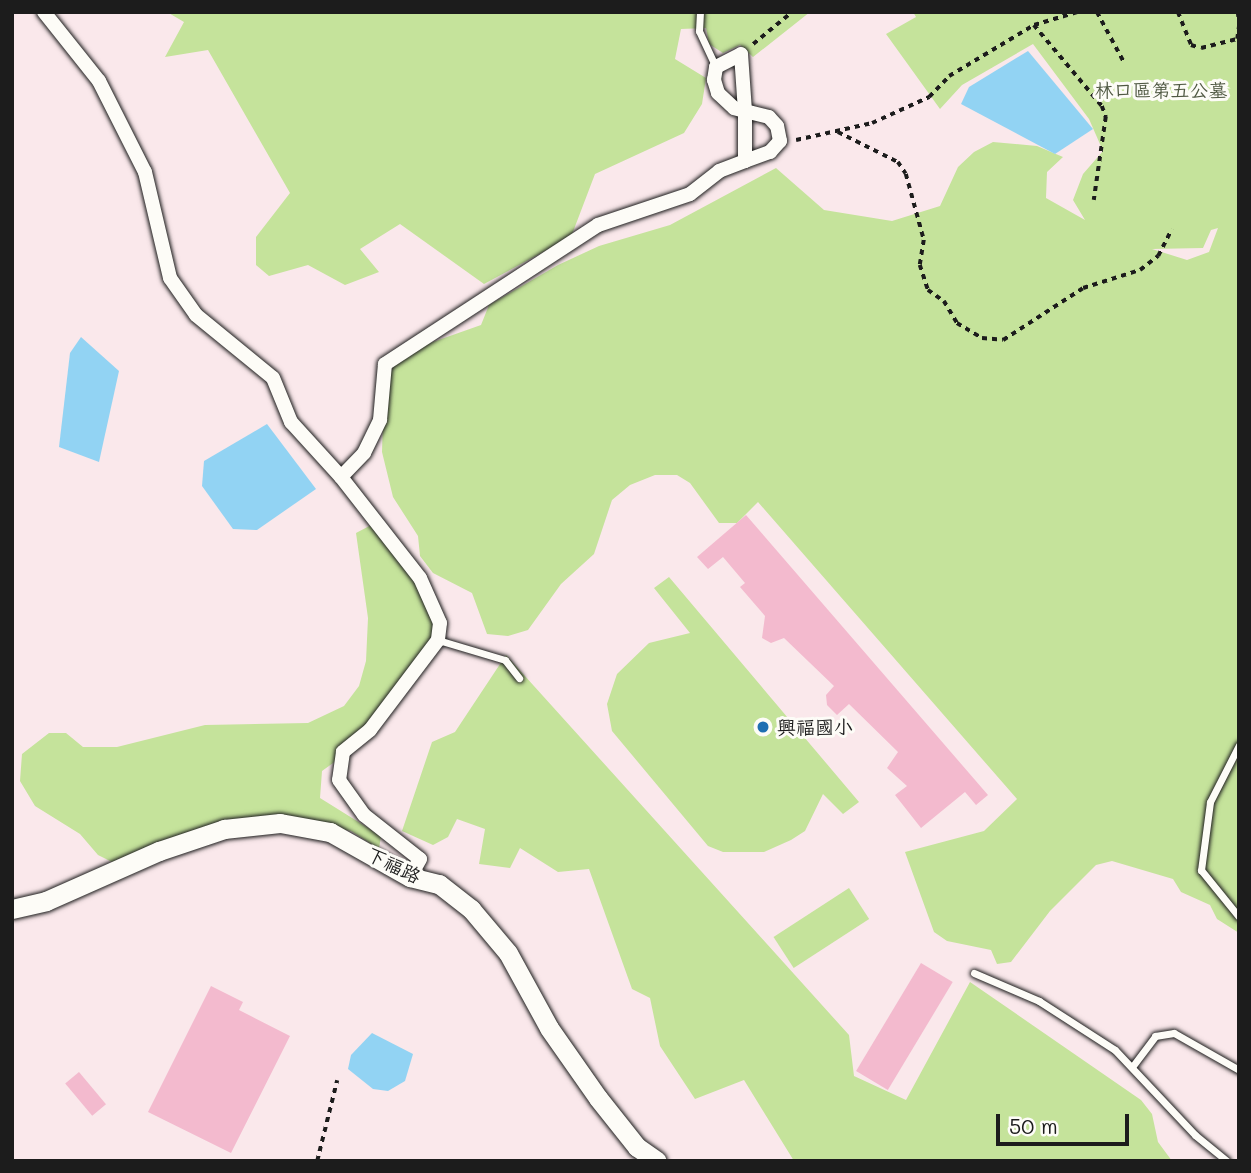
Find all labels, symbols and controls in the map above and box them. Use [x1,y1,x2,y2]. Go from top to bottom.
park label: 林口區第五公墓 [1095,79,1227,101]
place label: 興福國小 [777,716,853,738]
marker: 興福國小 [755,719,771,735]
street label: 下福路 [363,842,425,888]
scale bar [999,1100,1132,1144]
text: 50 m [1009,1112,1058,1139]

